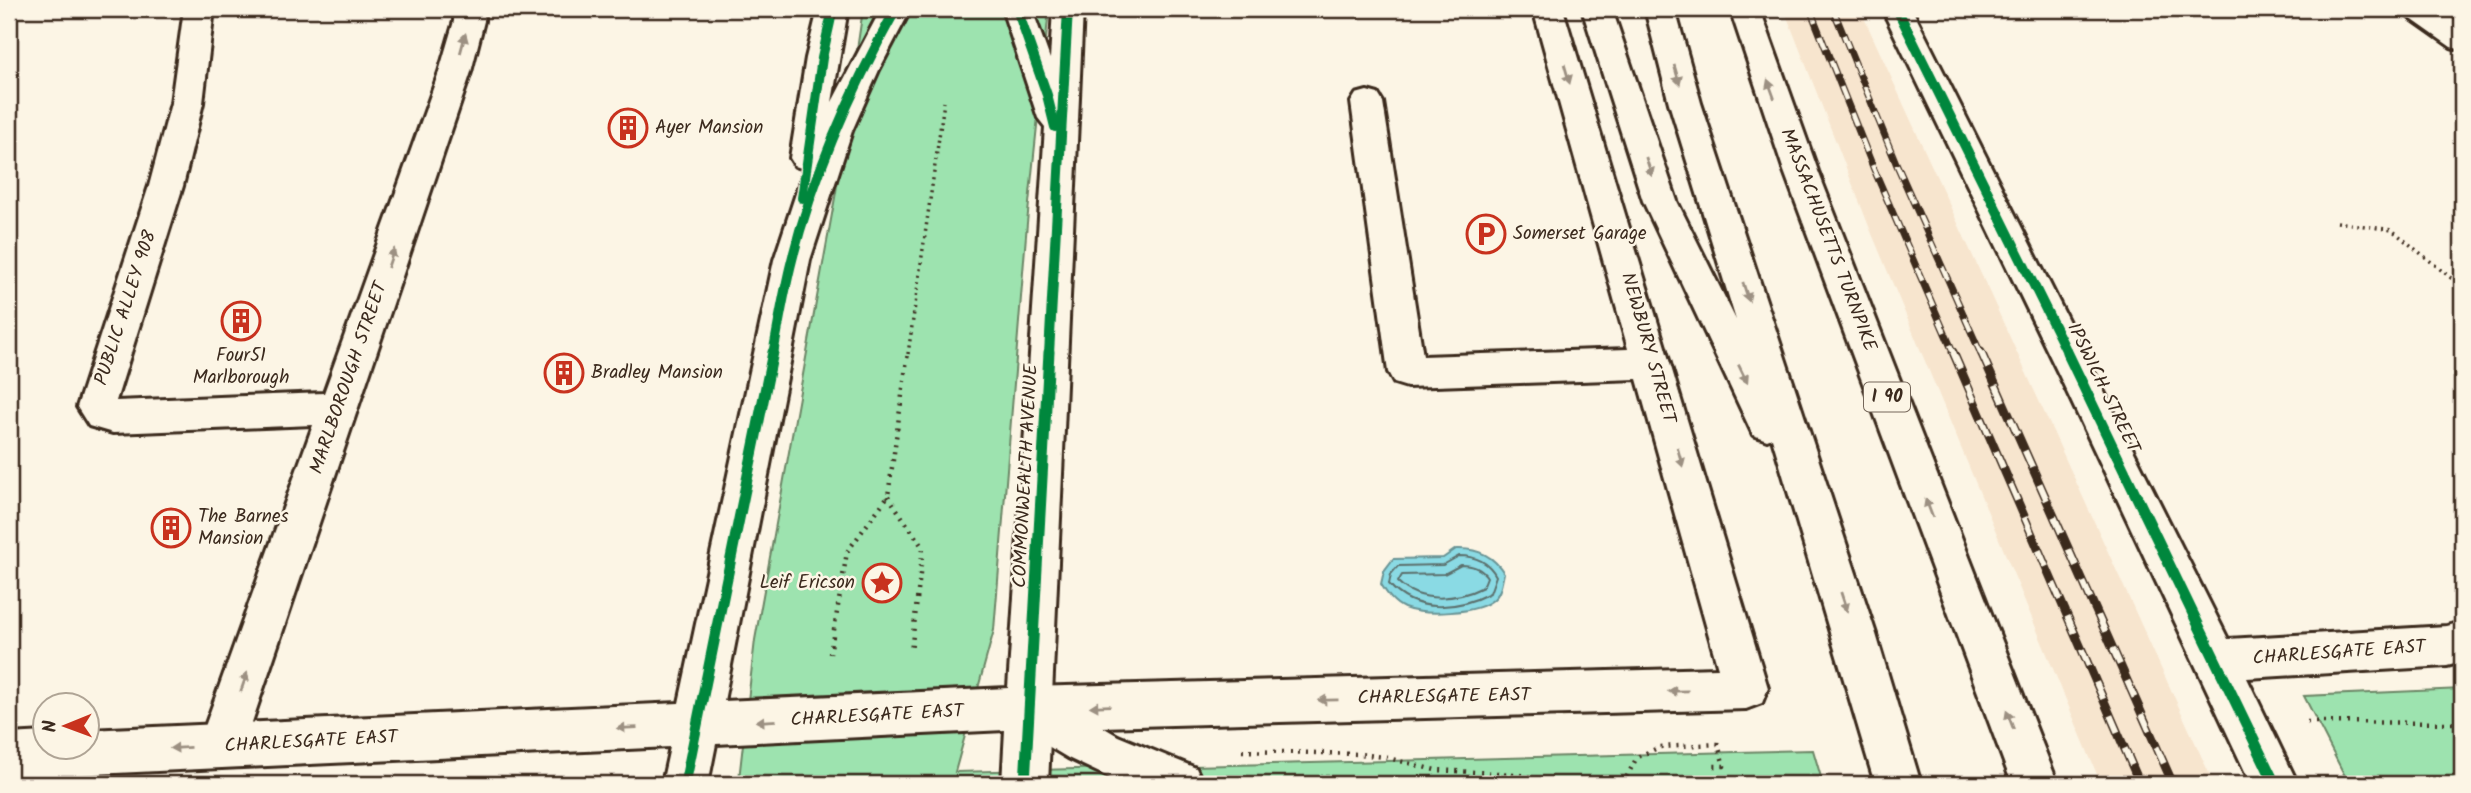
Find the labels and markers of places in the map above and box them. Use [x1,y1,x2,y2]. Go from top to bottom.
building icon: Ayer Mansion [607,107,649,149]
place label: Ayer Mansion [655,113,763,143]
parking icon: Somerset Garage [1465,213,1507,255]
place label: Somerset Garage [1513,219,1647,249]
building icon: Four51 Marlborough [220,300,262,342]
place label: Four51 Marlborough [193,341,289,393]
building icon: Bradley Mansion [543,352,585,394]
place label: Bradley Mansion [591,358,723,388]
place label: The Barnes Mansion [198,502,289,554]
building icon: The Barnes Mansion [150,507,192,549]
place icon: Leif Ericson [861,562,903,604]
place label: Leif Ericson [760,568,855,598]

